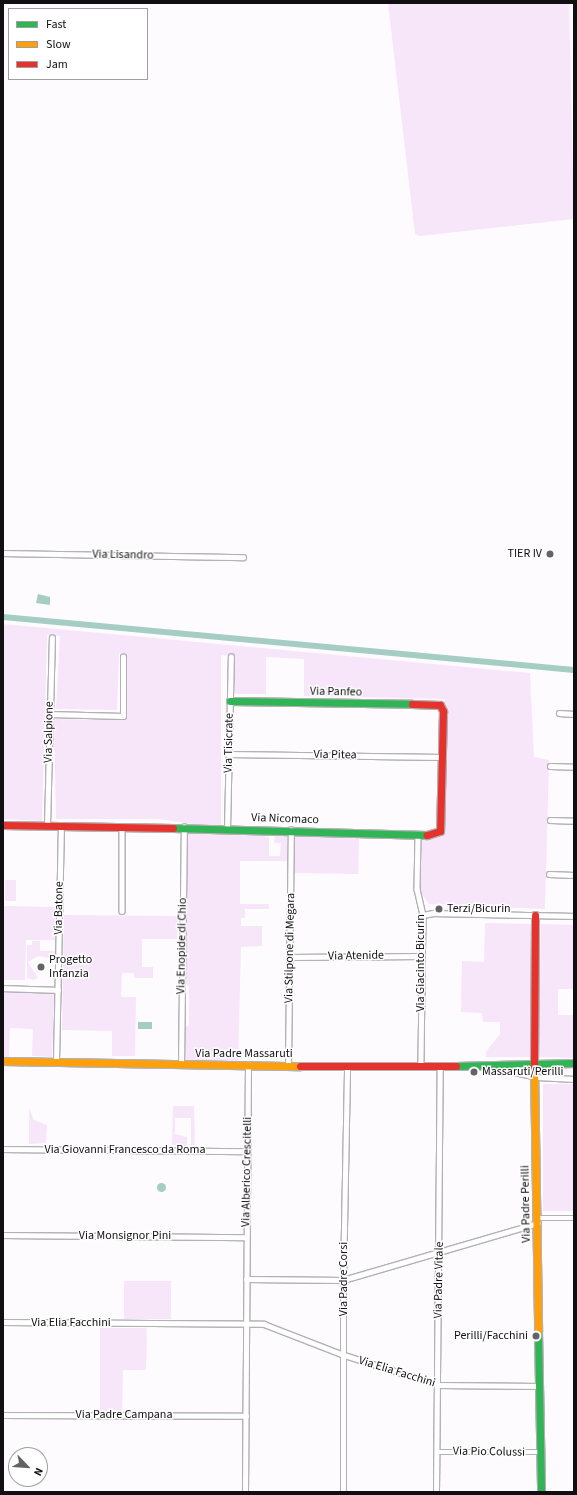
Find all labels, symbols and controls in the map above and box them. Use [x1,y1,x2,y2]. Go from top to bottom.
legend [8,8,148,80]
text: Fast [46,16,66,33]
text: Slow [46,36,71,53]
text: Jam [46,56,68,73]
street label: Via Lisandro [92,547,154,563]
place label: TIER IV [508,547,542,561]
marker: TIER IV [545,549,555,559]
street label: Via Panfeo [310,684,362,700]
street label: Via Salpione [41,701,57,763]
street label: Via Tisicrate [221,713,237,773]
street label: Via Pitea [313,747,357,763]
street label: Via Nicomaco [251,811,319,827]
street label: Via Batone [51,881,67,935]
street label: Via Stilpone di Megara [282,893,298,1003]
street label: Via Enopide di Chio [174,898,190,994]
place label: Terzi/Bicurin [447,902,511,916]
marker: Terzi/Bicurin [434,904,444,914]
street label: Via Giacinto Bicurin [414,914,428,1012]
street label: Via Atenide [328,948,384,964]
place label: Progetto Infanzia [49,953,92,981]
marker: Progetto Infanzia [36,962,46,972]
street label: Via Padre Massaruti [195,1047,293,1061]
place label: Massaruti/Perilli [482,1065,563,1079]
marker: Massaruti/Perilli [469,1067,479,1077]
street label: Via Alberico Crescitelli [239,1117,255,1227]
street label: Via Giovanni Francesco da Roma [44,1143,206,1157]
street label: Via Padre Perilli [518,1165,534,1243]
street label: Via Monsignor Pini [79,1229,171,1243]
street label: Via Padre Vitale [431,1241,447,1319]
street label: Via Padre Corsi [337,1242,351,1316]
street label: Via Elia Facchini [31,1316,111,1330]
place label: Perilli/Facchini [454,1329,528,1343]
marker: Perilli/Facchini [531,1331,541,1341]
street label: Via Elia Facchini [357,1353,437,1391]
street label: Via Padre Campana [76,1408,172,1422]
street label: Via Pio Colussi [453,1444,525,1460]
north arrow [8,1447,48,1487]
text: N [30,1465,47,1478]

